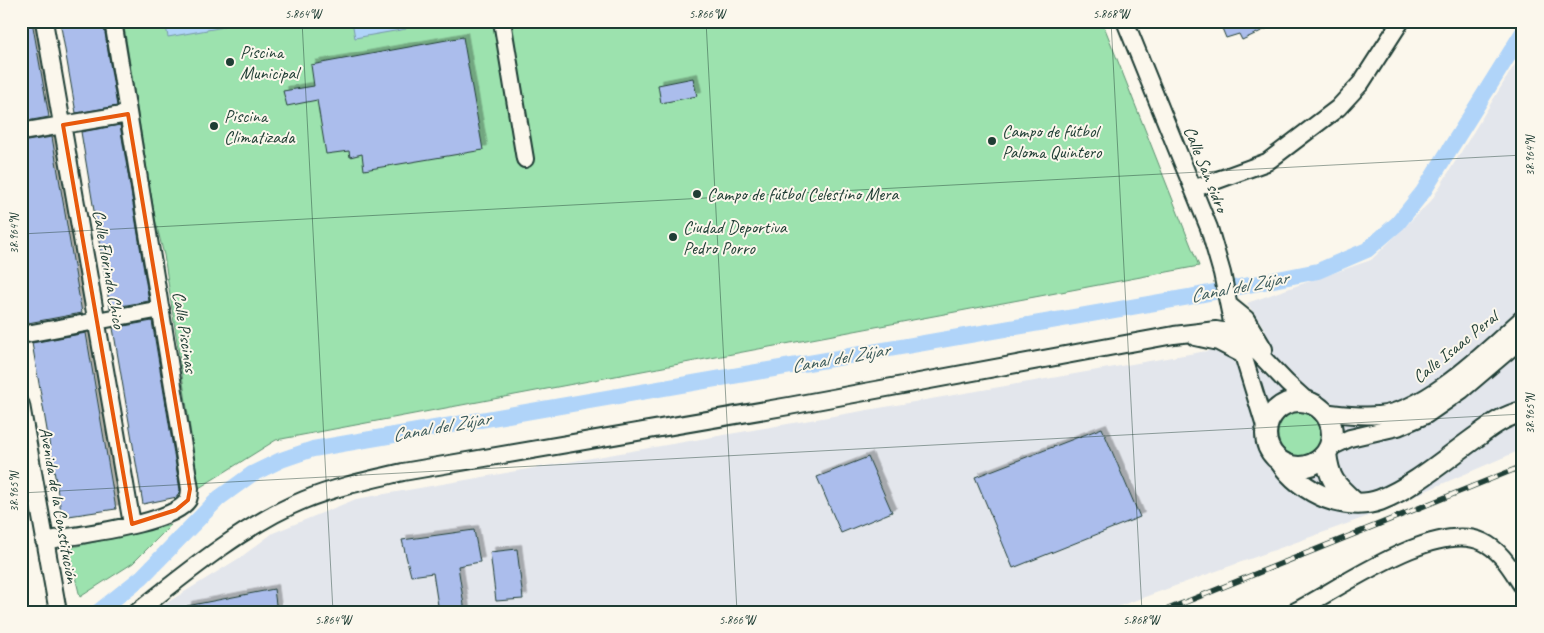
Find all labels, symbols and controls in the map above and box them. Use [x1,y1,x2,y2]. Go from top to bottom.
text: 5.864°W [285,6,323,22]
text: 5.866°W [689,6,727,22]
text: 5.868°W [1093,6,1131,22]
place label: Piscina Municipal [240,41,301,84]
marker: Piscina Municipal [224,56,236,68]
place label: Piscina Climatizada [224,105,296,148]
marker: Piscina Climatizada [208,120,220,132]
place label: Campo de fútbol Paloma Quintero [1002,120,1103,163]
street label: Calle San sidro [1179,123,1234,217]
text: 38.964°N [1522,134,1538,176]
marker: Campo de fútbol Paloma Quintero [986,135,998,147]
place label: Campo de fútbol Celestino Mera [707,183,899,205]
marker: Campo de fútbol Celestino Mera [691,188,703,200]
street label: Calle Florinda Chico [88,208,131,332]
text: 38.964°N [6,212,22,254]
place label: Ciudad Deportiva Pedro Porro [683,216,788,259]
marker: Ciudad Deportiva Pedro Porro [667,231,679,243]
water label: Canal del Zújar [1188,265,1293,308]
street label: Calle Piscinas [168,290,203,376]
street label: Calle Isaac Peral [1408,304,1504,388]
water label: Canal del Zújar [789,337,894,378]
text: 38.965°N [1522,392,1538,434]
water label: Canal del Zújar [390,406,495,447]
street label: Avenida de la Constitución [34,425,84,586]
text: 38.965°N [6,470,22,512]
text: 5.864°W [315,612,353,628]
text: 5.866°W [719,612,757,628]
text: 5.868°W [1123,612,1161,628]

